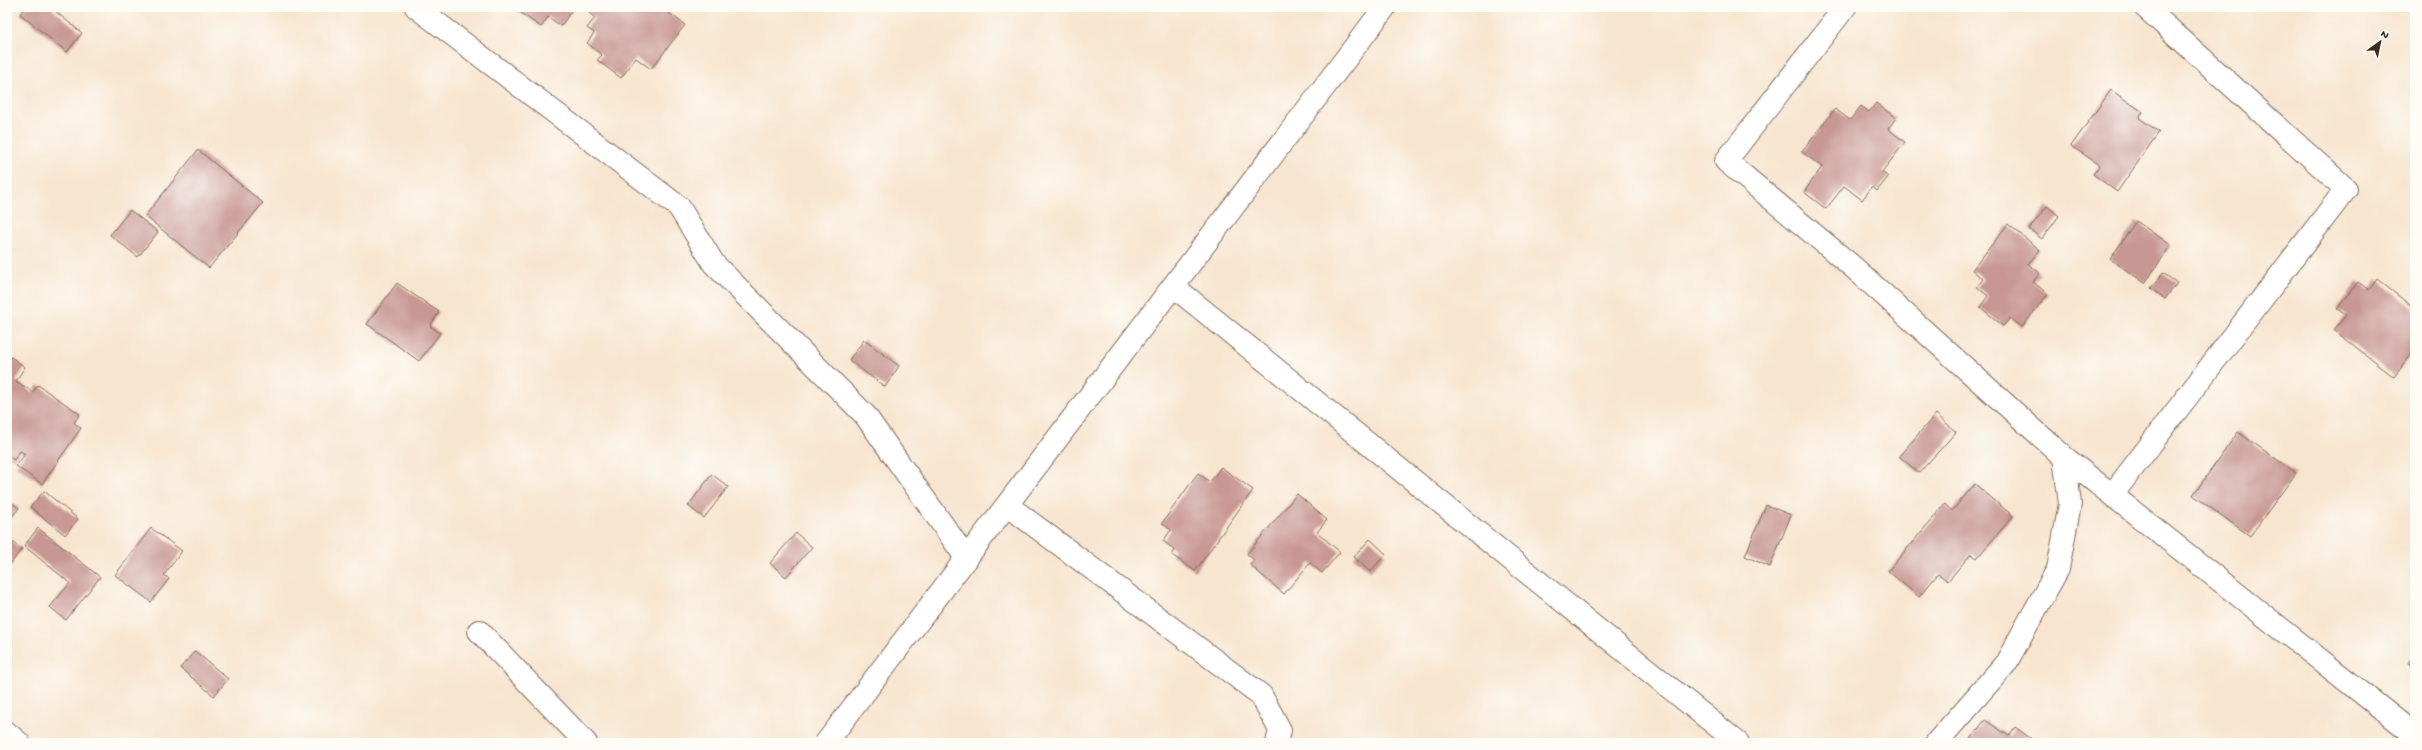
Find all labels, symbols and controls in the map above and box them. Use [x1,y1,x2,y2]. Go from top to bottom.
north arrow [2360,22,2400,62]
text: N [2378,28,2391,42]

